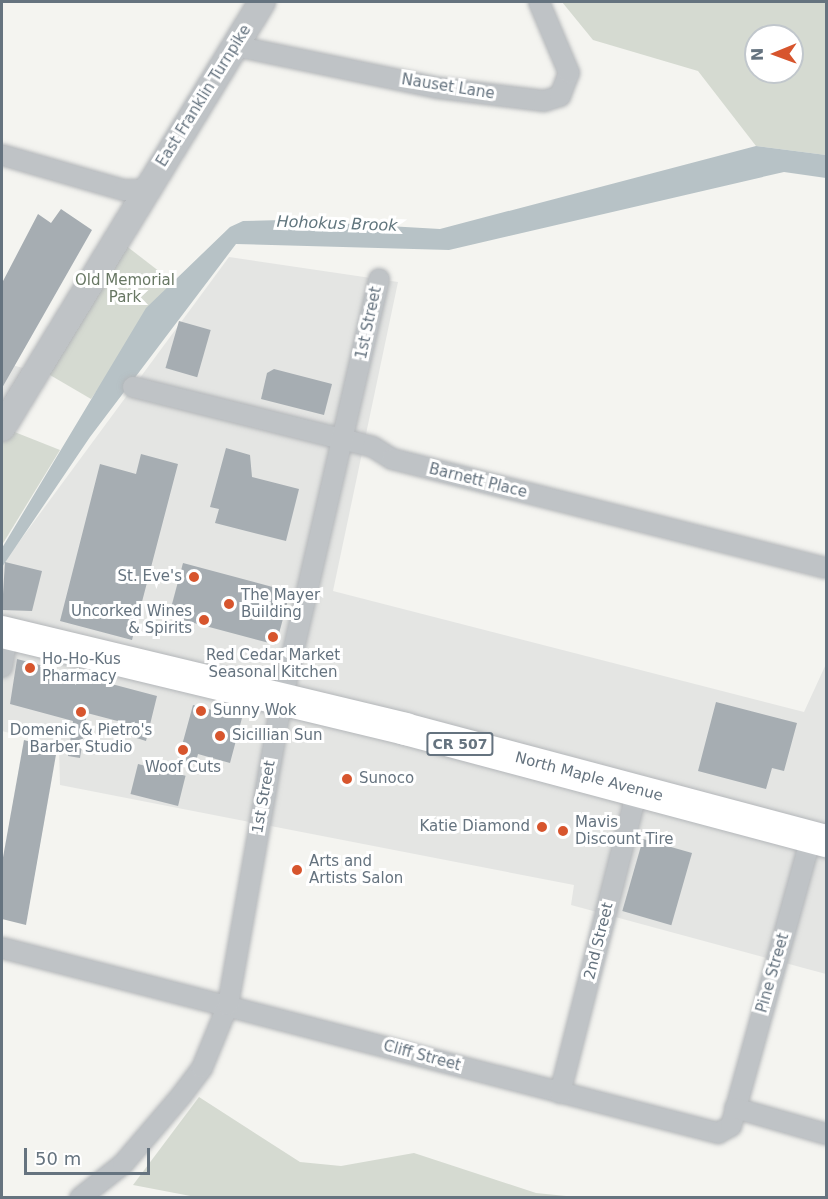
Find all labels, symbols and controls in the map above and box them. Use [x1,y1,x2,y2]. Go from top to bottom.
street label: East Franklin Turnpike [153,22,255,170]
north arrow [744,24,804,84]
text: N [748,47,767,61]
street label: Nauset Lane [400,71,496,103]
water label: Hohokus Brook [276,212,398,236]
park label: Old Memorial Park [75,271,175,306]
street label: 1st Street [353,285,385,361]
street label: Barnett Place [427,460,529,502]
place label: St. Eve's [118,568,182,586]
marker: St. Eve's [187,570,201,584]
place label: The Mayer Building [241,586,320,621]
marker: The Mayer Building [222,597,236,611]
place label: Uncorked Wines & Spirits [71,602,192,637]
marker: Uncorked Wines & Spirits [197,613,211,627]
marker: Red Cedar Market Seasonal Kitchen [266,630,280,644]
place label: Red Cedar Market Seasonal Kitchen [206,646,340,681]
place label: Ho-Ho-Kus Pharmacy [42,650,121,685]
marker: Ho-Ho-Kus Pharmacy [23,661,37,675]
place label: Sunny Wok [213,702,297,720]
marker: Sunny Wok [194,704,208,718]
marker: Domenic & Pietro's Barber Studio [74,705,88,719]
place label: Domenic & Pietro's Barber Studio [10,721,152,756]
place label: Sicillian Sun [232,727,323,745]
marker: Sicillian Sun [213,729,227,743]
road number: CR 507 [426,733,494,755]
marker: Woof Cuts [176,743,190,757]
street label: North Maple Avenue [513,749,665,805]
place label: Woof Cuts [145,759,221,777]
street label: 1st Street [249,759,279,835]
place label: Sunoco [359,770,414,788]
marker: Sunoco [340,772,354,786]
place label: Mavis Discount Tire [575,813,674,848]
place label: Katie Diamond [419,818,530,836]
marker: Katie Diamond [535,820,549,834]
marker: Mavis Discount Tire [556,824,570,838]
place label: Arts and Artists Salon [309,852,403,887]
marker: Arts and Artists Salon [290,863,304,877]
street label: 2nd Street [581,901,617,981]
street label: Pine Street [753,931,793,1015]
street label: Cliff Street [381,1037,463,1075]
scale bar [27,1136,153,1174]
text: 50 m [35,1148,81,1169]

